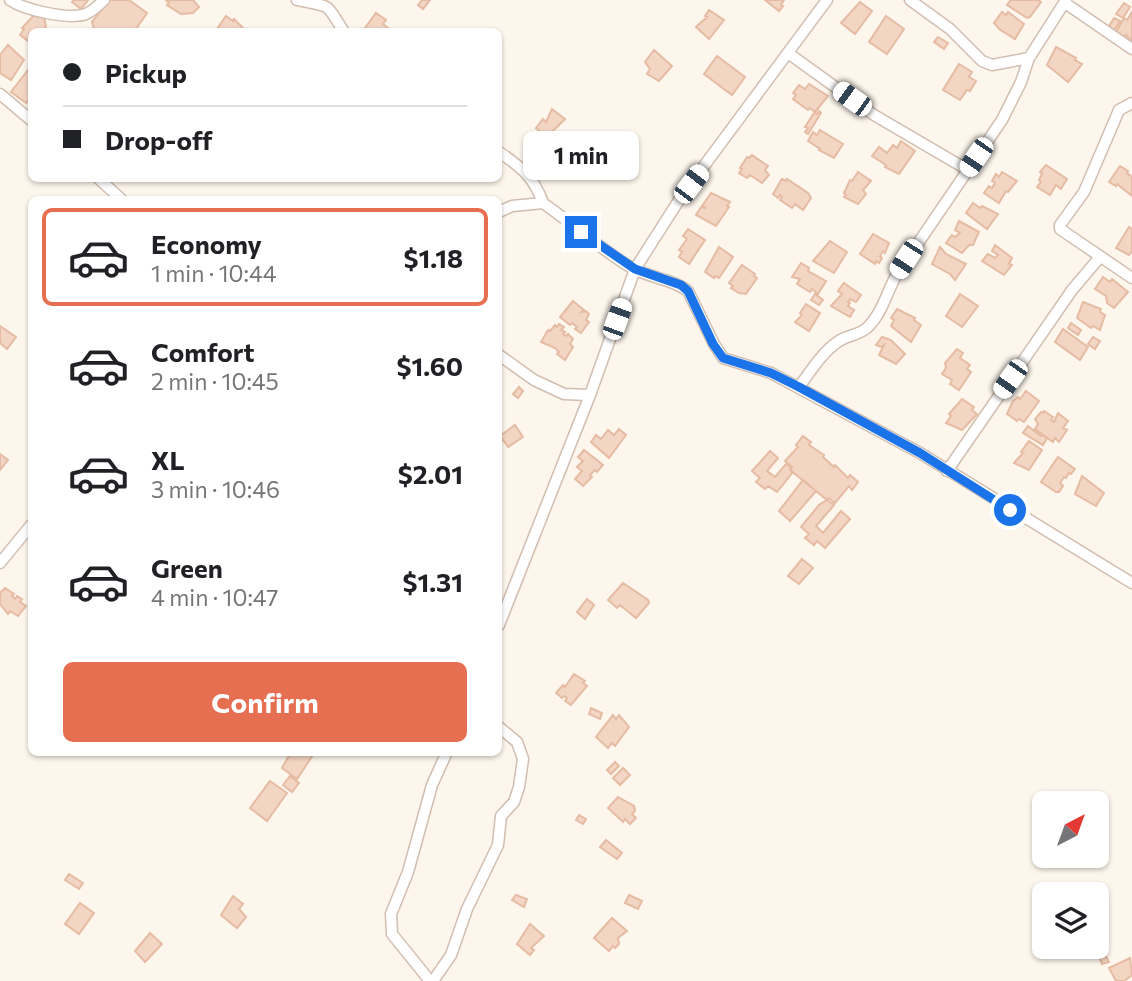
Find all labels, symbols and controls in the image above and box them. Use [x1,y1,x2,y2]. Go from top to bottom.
text: Pickup [105,57,187,88]
car [829,78,876,120]
text: Drop-off [105,124,212,155]
callout: 1 min [523,131,639,180]
car [956,134,997,180]
text: 1 min [554,141,608,169]
car [670,161,713,207]
route end [565,216,597,248]
icon: car [67,226,130,289]
text: Economy [151,228,262,259]
car [886,236,927,282]
text: $1.18 [403,242,463,273]
text: 1 min · 10:44 [151,259,277,287]
car [600,296,635,342]
icon: car [67,334,130,397]
text: Comfort [151,336,254,367]
text: $1.60 [396,350,463,381]
car [990,356,1031,402]
text: 2 min · 10:45 [151,367,279,395]
icon: car [67,442,130,505]
text: XL [151,444,185,475]
text: $2.01 [398,458,463,489]
text: 3 min · 10:46 [151,475,280,503]
route start [994,494,1026,526]
icon: car [67,550,130,613]
text: Green [151,552,223,583]
text: $1.31 [403,566,463,597]
text: 4 min · 10:47 [151,583,278,611]
button: Confirm [63,662,467,742]
north arrow [1032,791,1110,868]
map controls [1032,791,1109,959]
button: layers [1032,882,1109,959]

